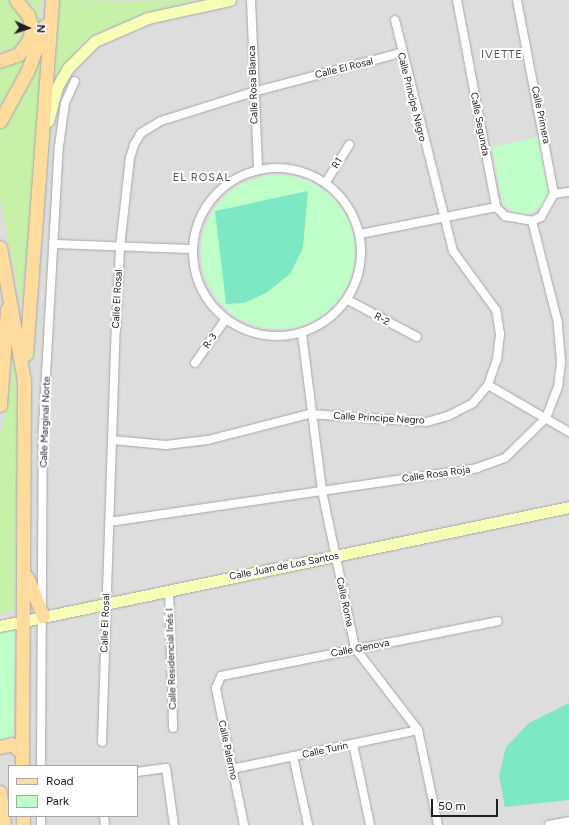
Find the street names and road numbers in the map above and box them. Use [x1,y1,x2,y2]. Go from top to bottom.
street label: Calle Rosa Blanca [246,46,260,124]
street label: Calle Principe Negro [395,51,429,143]
street label: Calle El Rosal [314,55,374,81]
street label: Calle Primera [529,85,553,145]
street label: Calle Segunda [468,91,492,157]
street label: R1 [329,155,345,171]
street label: Calle El Rosal [109,269,125,329]
street label: R-2 [372,310,392,328]
street label: R-3 [201,331,219,351]
street label: Calle Marginal Norte [37,376,53,468]
street label: Calle Principe Negro [333,410,425,426]
street label: Calle Rosa Roja [401,463,471,485]
street label: Calle Juan de Los Santos [228,549,340,583]
street label: Calle Roma [334,576,356,628]
street label: Calle El Rosal [98,593,112,653]
street label: Calle Residencial Inés I [163,608,179,710]
street label: Calle Genova [330,636,390,660]
street label: Calle Palermo [216,719,240,781]
street label: Calle Turin [301,739,349,761]

